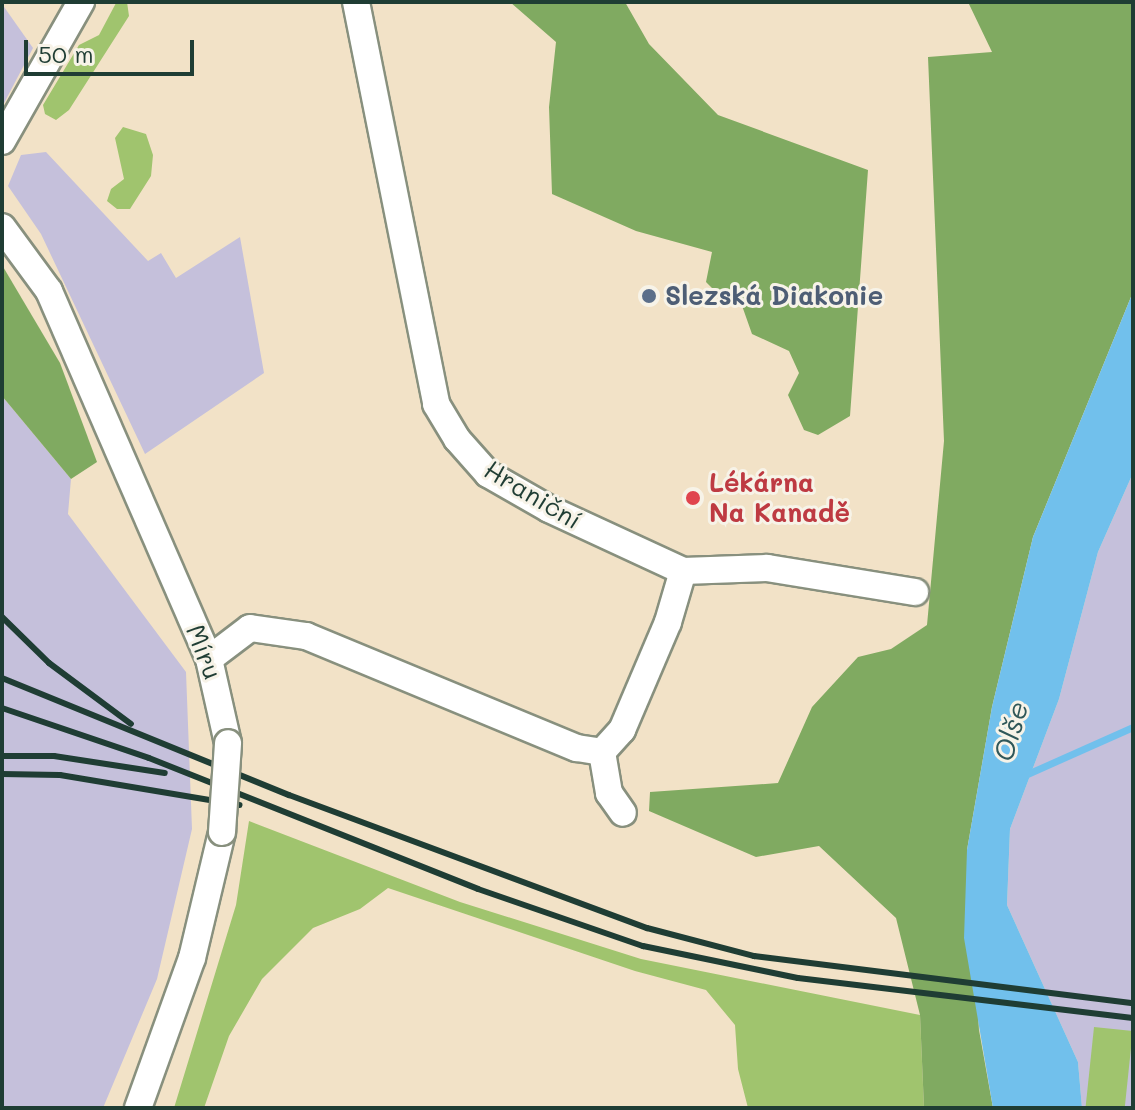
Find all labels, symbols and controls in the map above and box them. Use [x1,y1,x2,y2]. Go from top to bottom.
scale bar [28,24,198,74]
text: 50 m [38,38,94,69]
place label: Slezská Diakonie [665,280,883,312]
marker: Slezská Diakonie [640,287,658,305]
street label: Hraniční [479,454,587,536]
place label: Lékárna Na Kanadě [709,467,850,528]
marker: Lékárna Na Kanadě [684,489,702,507]
street label: Míru [179,620,229,684]
water label: Olše [985,697,1035,765]

